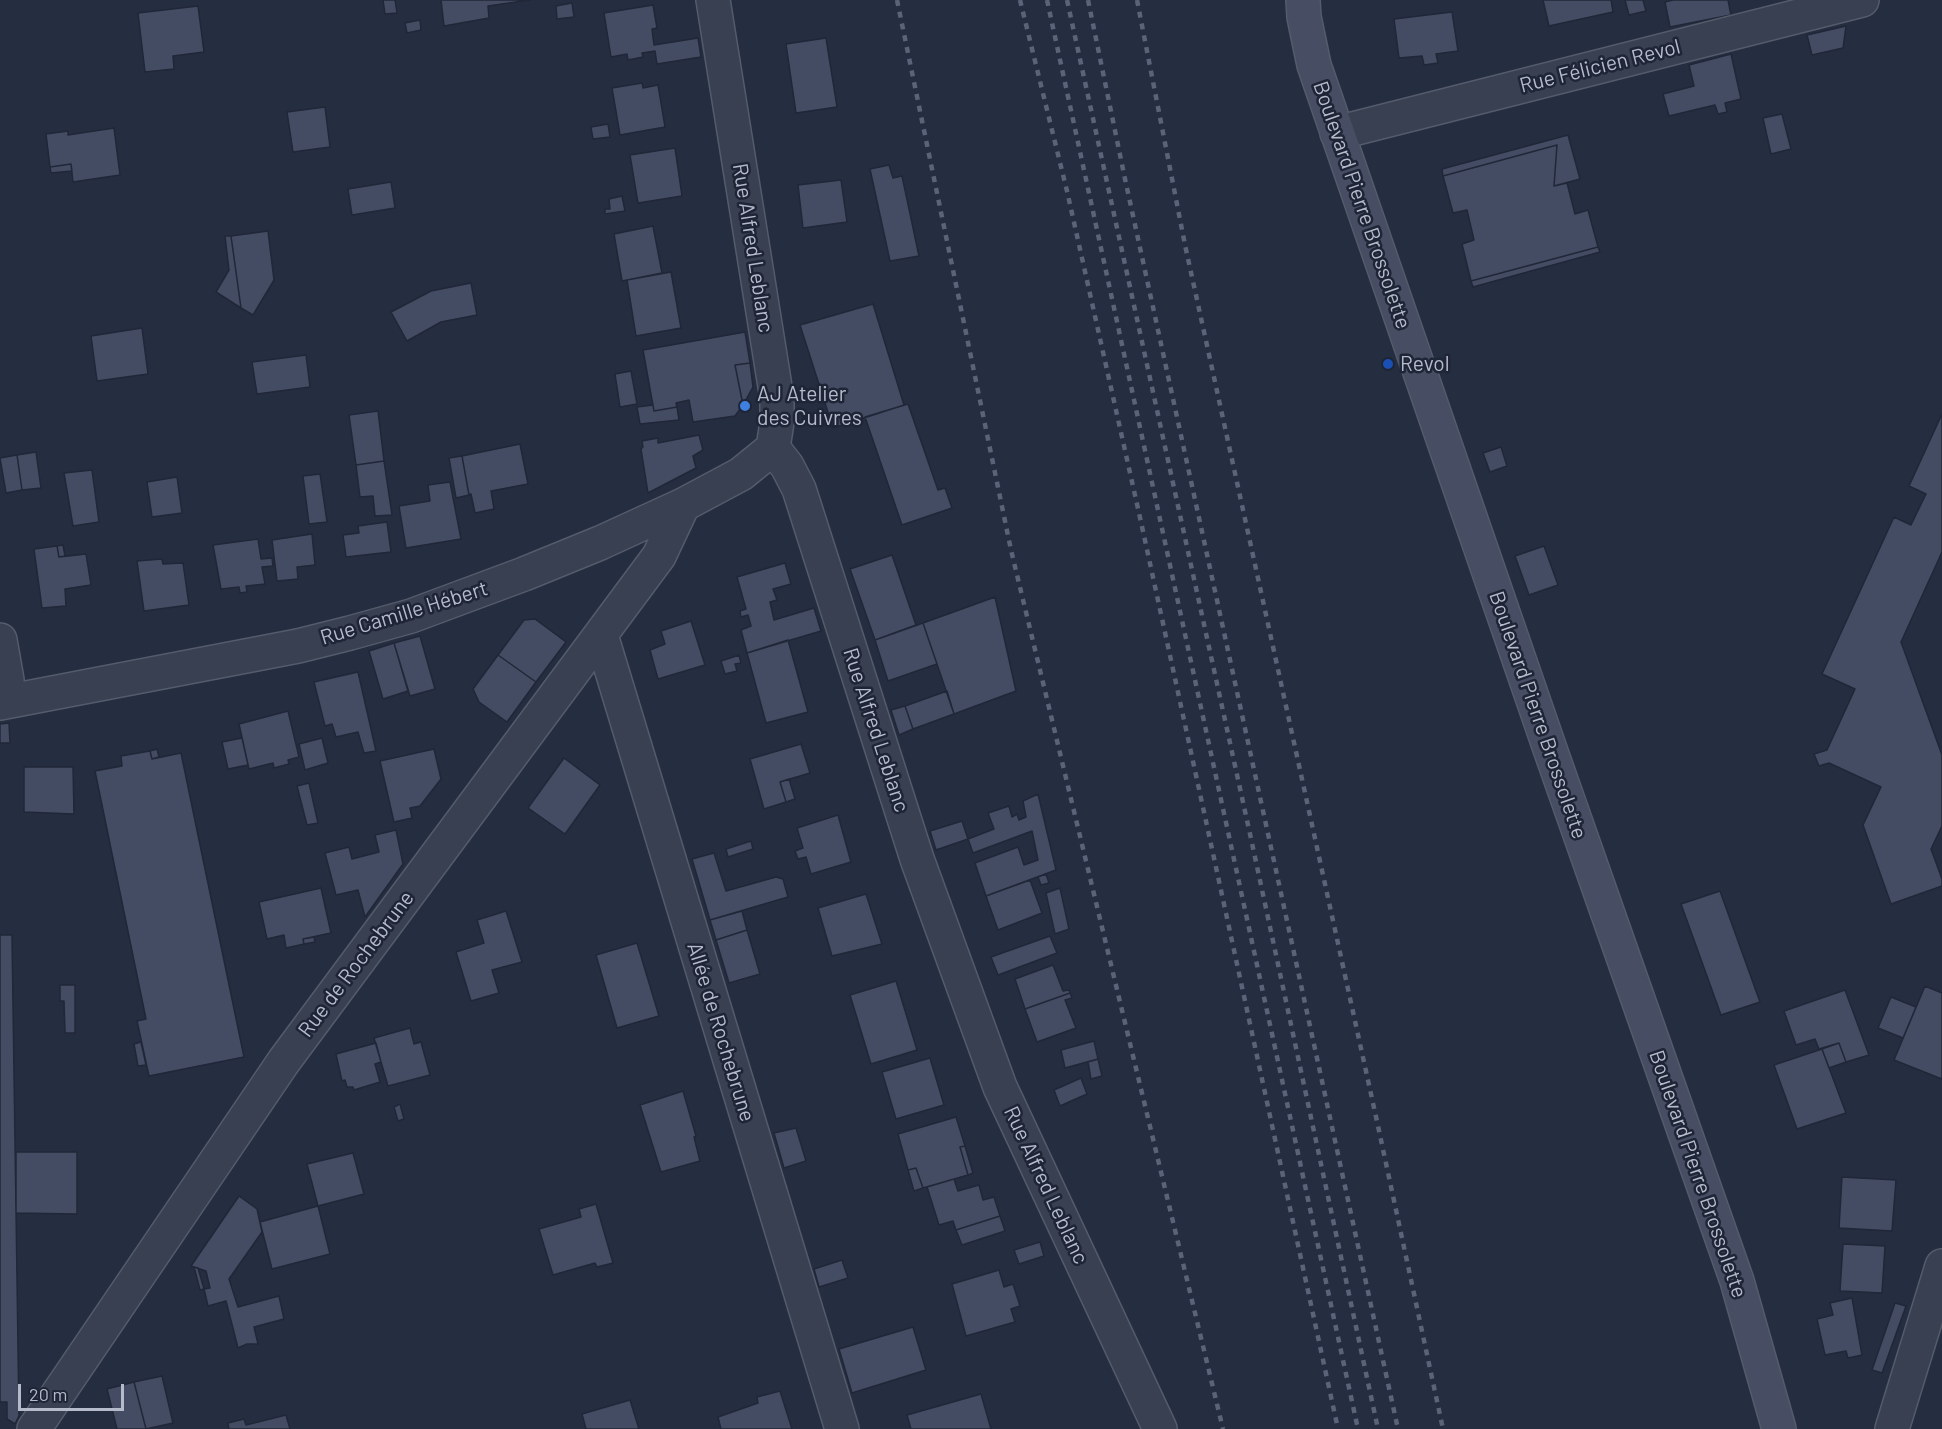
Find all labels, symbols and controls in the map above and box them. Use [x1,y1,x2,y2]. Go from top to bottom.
street label: Rue Félicien Revol [1517,34,1683,98]
street label: Boulevard Pierre Brossolette [1308,78,1416,332]
street label: Rue Alfred Leblanc [727,161,779,335]
place label: Revol [1400,351,1450,377]
marker: Revol [1381,357,1395,371]
place label: AJ Atelier des Cuivres [757,381,862,431]
marker: AJ Atelier des Cuivres [738,399,752,413]
street label: Rue Camille Hébert [317,576,491,650]
street label: Boulevard Pierre Brossolette [1484,588,1592,842]
street label: Rue Alfred Leblanc [838,645,914,815]
street label: Rue de Rochebrune [293,886,419,1042]
street label: Allée de Rochebrune [682,939,760,1125]
street label: Boulevard Pierre Brossolette [1644,1047,1752,1301]
street label: Rue Alfred Leblanc [998,1102,1094,1268]
scale bar [21,1372,128,1410]
text: 20 m [29,1383,67,1405]

